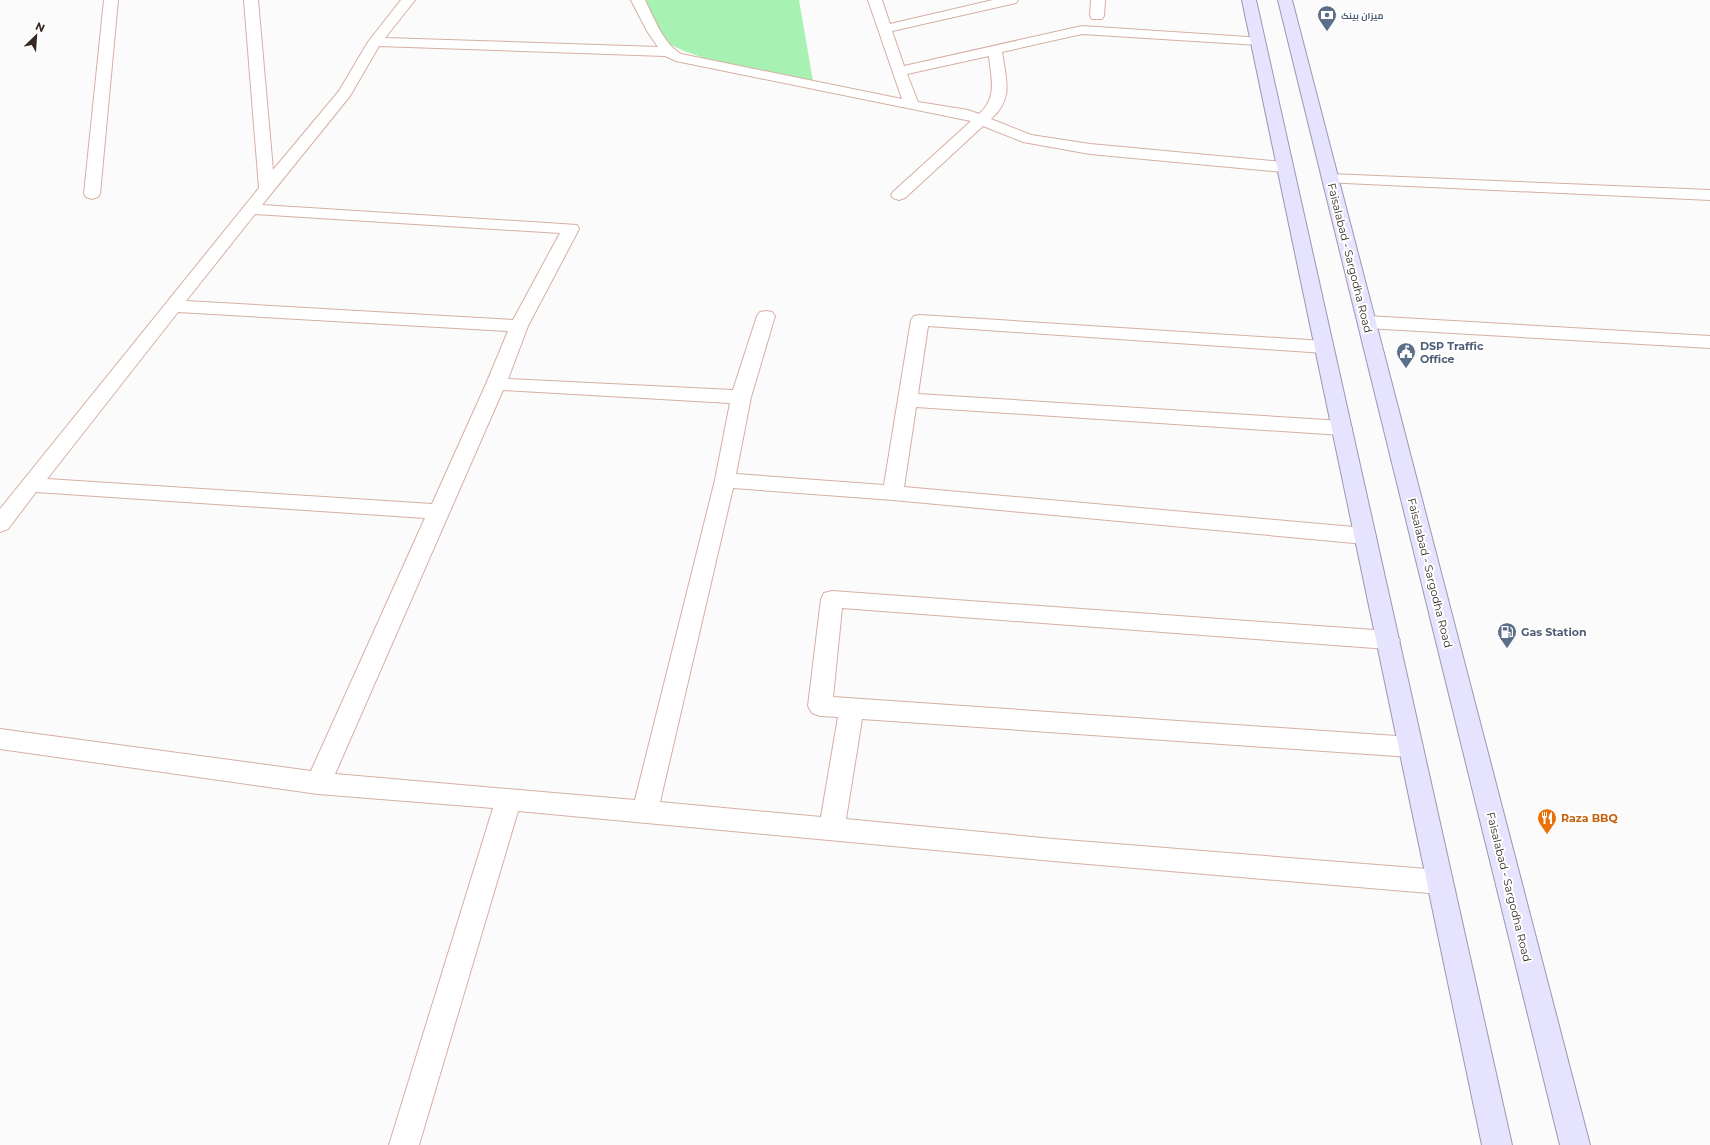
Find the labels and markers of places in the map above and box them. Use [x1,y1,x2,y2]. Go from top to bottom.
bank icon: میزان بینک [1316,4,1338,32]
place label: میزان بینک [1341,10,1383,22]
place label: DSP Traffic Office [1420,339,1484,366]
public building icon: DSP Traffic Office [1395,341,1417,369]
fuel station icon: Gas Station [1496,621,1518,649]
place label: Gas Station [1521,625,1587,639]
restaurant icon: Raza BBQ [1536,807,1558,835]
place label: Raza BBQ [1561,811,1619,825]

